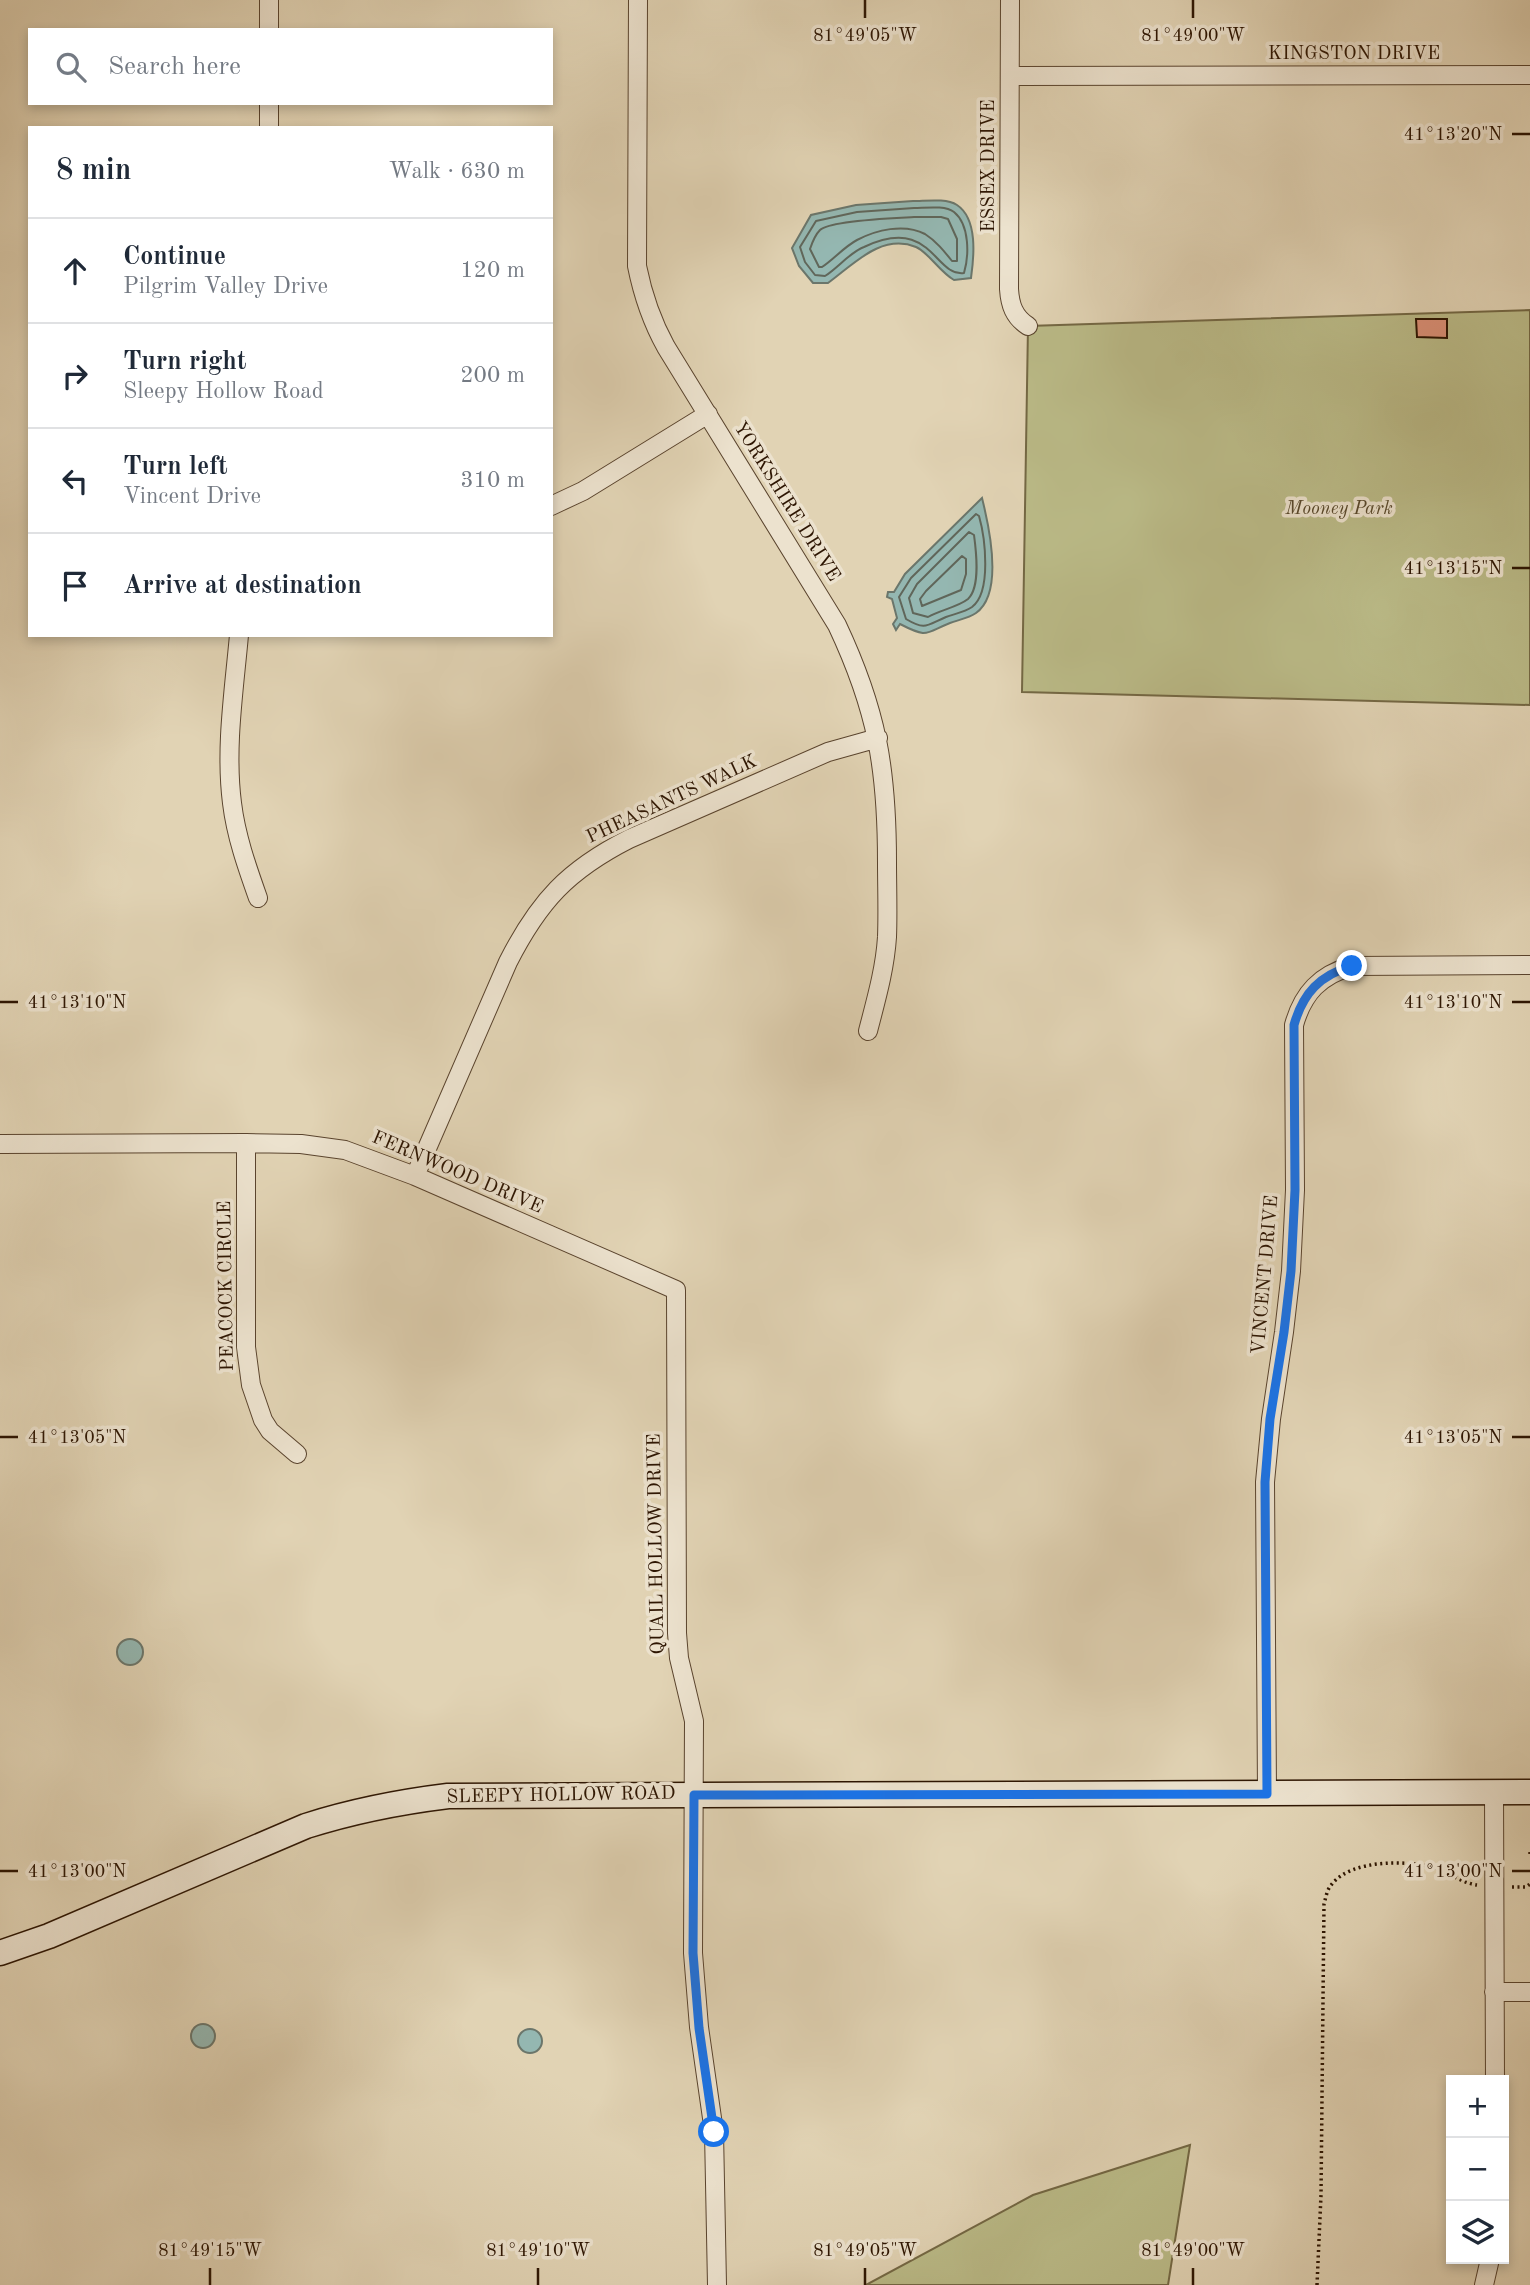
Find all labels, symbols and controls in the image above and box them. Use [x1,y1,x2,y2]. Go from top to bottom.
text: 81°49'05"W [813,27,917,45]
text: 81°49'00"W [1141,27,1245,45]
search box [28,28,553,105]
street label: KINGSTON DRIVE [1268,45,1440,64]
icon: search [52,48,90,86]
text: Search here [108,54,241,80]
street label: ESSEX DRIVE [980,99,999,233]
text: 41°13'20"N [1404,126,1502,144]
text: 8 min [56,156,131,186]
text: Walk · 630 m [389,160,525,183]
text: Continue [123,244,226,270]
icon: ahead [56,252,94,290]
text: 120 m [460,259,525,282]
text: Pilgrim Valley Drive [123,275,328,298]
text: Turn right [123,349,246,375]
icon: right [56,357,94,395]
text: 200 m [460,364,525,387]
text: Sleepy Hollow Road [123,380,324,403]
street label: YORKSHIRE DRIVE [729,419,843,585]
text: Turn left [123,454,228,480]
icon: left [56,462,94,500]
text: 310 m [460,469,525,492]
text: Vincent Drive [123,485,261,508]
park label: Mooney Park [1284,500,1393,519]
text: 41°13'15"N [1404,560,1502,578]
icon: arrive [56,567,94,605]
text: Arrive at destination [123,573,362,599]
street label: PHEASANTS WALK [584,752,760,848]
route end [1336,950,1367,981]
text: 41°13'10"N [28,994,126,1012]
text: 41°13'10"N [1404,994,1502,1012]
street label: FERNWOOD DRIVE [369,1128,545,1218]
street label: VINCENT DRIVE [1250,1195,1282,1355]
street label: PEACOCK CIRCLE [216,1201,238,1371]
text: 41°13'05"N [28,1429,126,1447]
text: 41°13'05"N [1404,1429,1502,1447]
street label: QUAIL HOLLOW DRIVE [646,1433,668,1655]
street label: SLEEPY HOLLOW ROAD [446,1785,676,1807]
text: 41°13'00"N [28,1863,126,1881]
text: 41°13'00"N [1404,1863,1502,1881]
map controls [1446,2075,1509,2264]
button: + [1446,2075,1509,2138]
route start [698,2116,729,2147]
button: − [1446,2138,1509,2201]
button: layers [1446,2201,1509,2264]
text: 81°49'15"W [158,2242,262,2260]
text: 81°49'10"W [486,2242,590,2260]
text: 81°49'05"W [813,2242,917,2260]
text: 81°49'00"W [1141,2242,1245,2260]

